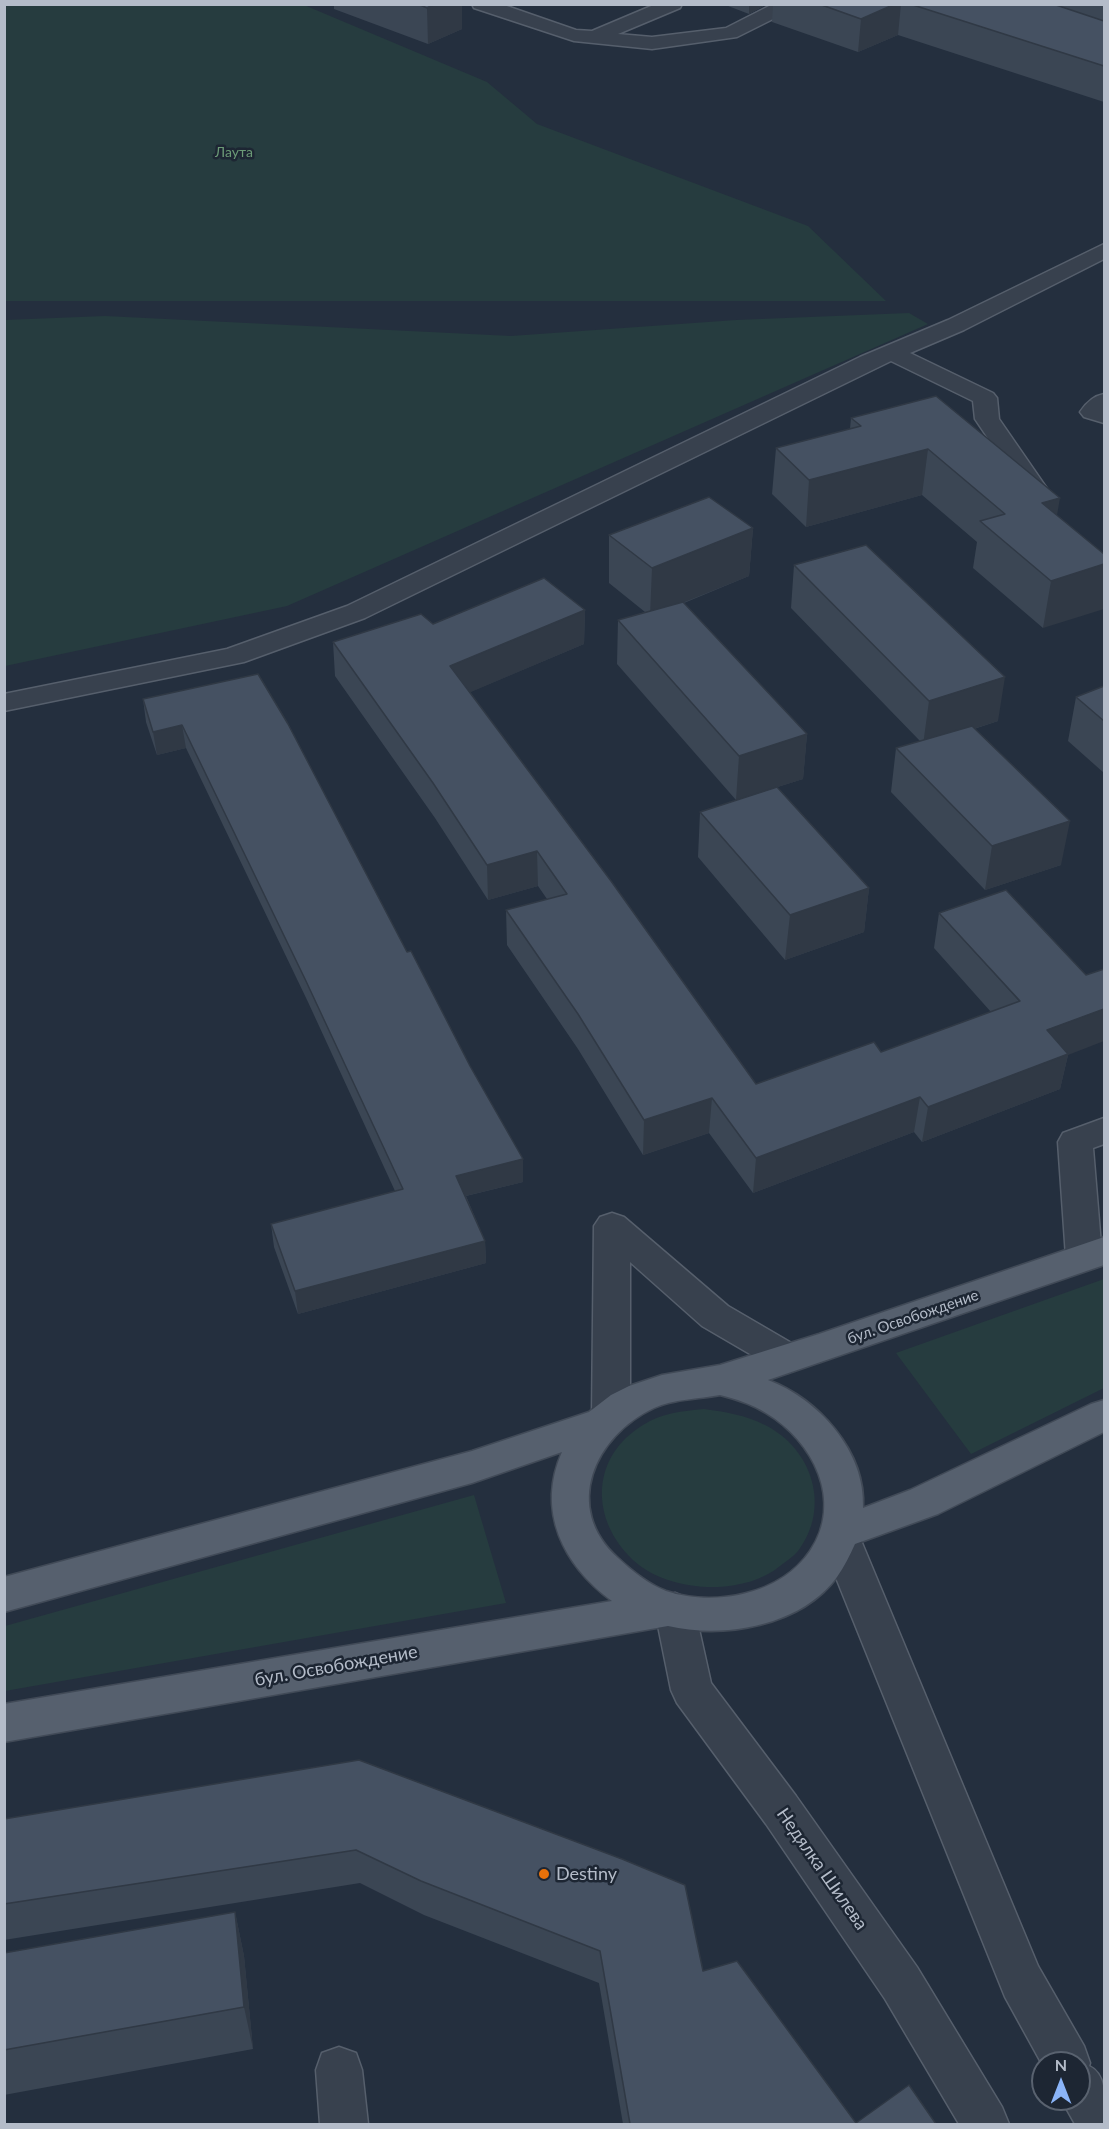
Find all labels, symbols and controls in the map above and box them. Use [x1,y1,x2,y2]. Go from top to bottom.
park label: Лаута [215,144,253,160]
street label: бул. Освобождение [845,1286,981,1348]
street label: бул. Освобождение [253,1641,419,1691]
street label: Недялка Шилева [772,1804,872,1934]
place label: Destiny [556,1863,617,1885]
marker: Destiny [537,1867,551,1881]
north arrow [1031,2051,1091,2111]
text: N [1055,2055,1067,2074]

